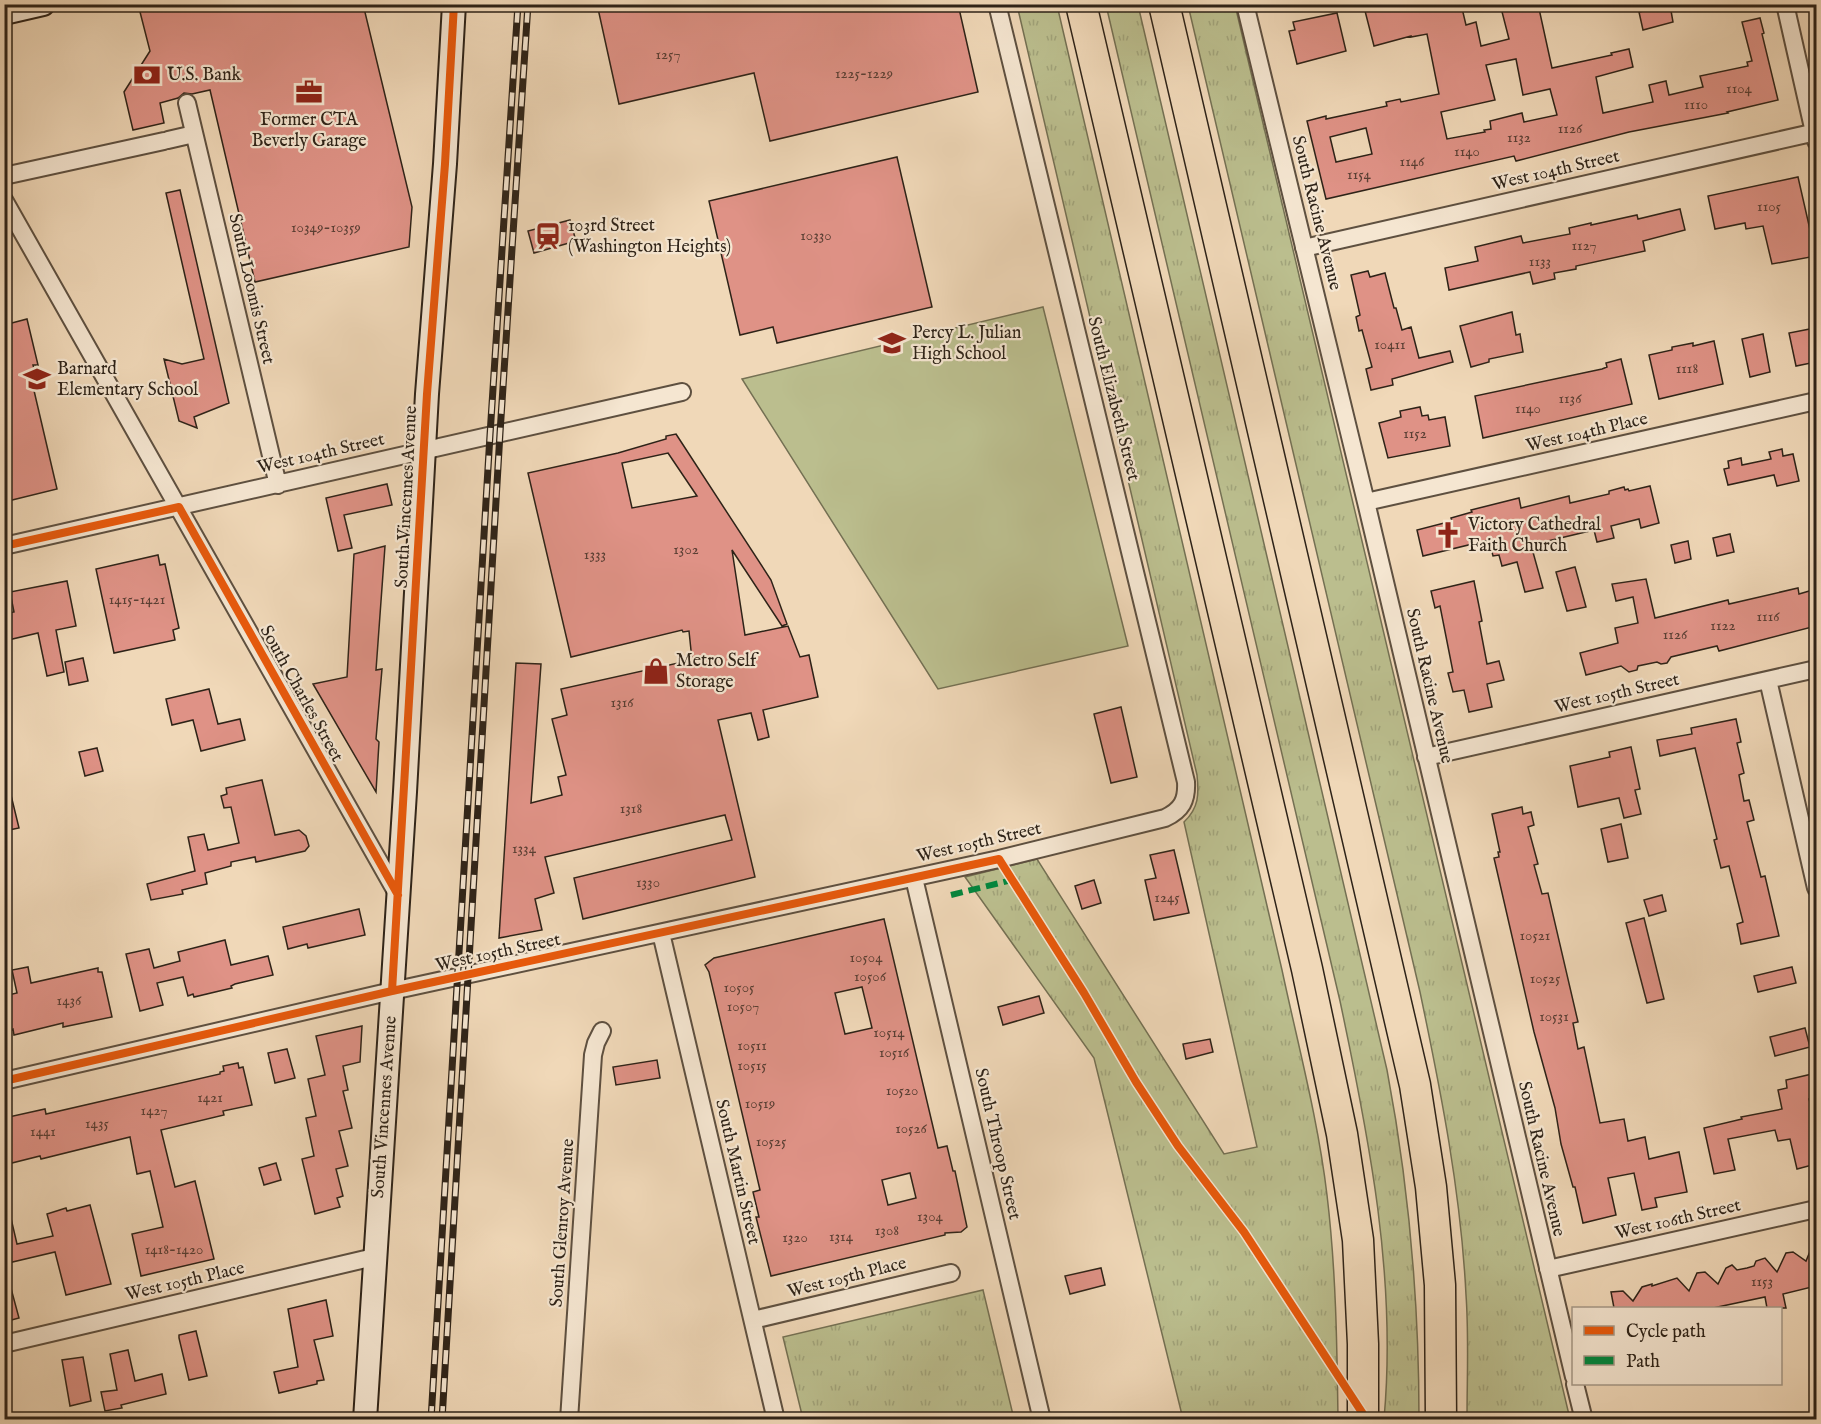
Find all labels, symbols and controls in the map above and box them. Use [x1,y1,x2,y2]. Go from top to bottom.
house number: 1257 [655,45,681,64]
bank icon: U.S. Bank [132,60,162,90]
place label: U.S. Bank [167,64,242,87]
house number: 1225-1229 [835,64,893,83]
office icon: Former CTA Beverly Garage [294,77,324,107]
house number: 1104 [1726,79,1753,98]
house number: 1110 [1684,95,1708,114]
place label: Former CTA Beverly Garage [252,109,366,153]
house number: 1126 [1558,119,1583,138]
house number: 1132 [1507,128,1531,147]
street label: South Racine Avenue [1286,133,1346,293]
house number: 1140 [1454,142,1480,161]
street label: West 104th Street [1490,145,1622,197]
house number: 1146 [1400,152,1425,171]
house number: 1154 [1347,165,1372,184]
house number: 1105 [1757,197,1782,216]
street label: South Loomis Street [222,211,280,367]
place label: 103rd Street (Washington Heights) [568,215,731,259]
house number: 10349-10359 [291,218,361,237]
station icon: 103rd Street (Washington Heights) [533,221,563,251]
house number: 10330 [800,226,832,245]
house number: 1127 [1571,236,1597,255]
house number: 1133 [1529,252,1551,271]
street label: South Elizabeth Street [1081,314,1145,484]
place label: Percy L. Julian High School [912,322,1022,366]
school or university icon: Percy L. Julian High School [877,328,907,358]
house number: 10411 [1374,335,1406,354]
place label: Barnard Elementary School [57,358,198,402]
house number: 1118 [1676,359,1698,378]
school or university icon: Barnard Elementary School [22,364,52,394]
house number: 1136 [1558,389,1582,408]
house number: 1140 [1515,399,1541,418]
street label: South Vincennes Avenue [391,405,423,589]
street label: West 104th Place [1524,408,1650,458]
house number: 1152 [1403,424,1427,443]
street label: West 104th Street [255,428,387,480]
place label: Victory Cathedral Faith Church [1467,514,1601,558]
church icon: Victory Cathedral Faith Church [1433,520,1463,550]
house number: 1302 [673,540,699,559]
house number: 1333 [584,545,606,564]
house number: 1415-1421 [109,590,165,609]
street label: South Racine Avenue [1400,606,1458,766]
house number: 1116 [1756,607,1780,626]
house number: 1122 [1710,616,1736,635]
street label: South Charles Street [254,622,348,766]
house number: 1126 [1663,625,1688,644]
place label: Metro Self Storage [676,650,760,694]
shop icon: Metro Self Storage [641,656,671,686]
street label: West 105th Street [1552,668,1682,720]
house number: 1316 [610,693,634,712]
house number: 1318 [620,799,642,818]
street label: West 105th Street [914,817,1044,869]
house number: 1334 [512,839,537,858]
house number: 1330 [636,873,660,892]
house number: 1245 [1154,888,1180,907]
house number: 10521 [1520,926,1550,945]
street label: West 105th Street [433,929,563,977]
house number: 10504 [850,948,883,967]
house number: 10506 [854,967,887,986]
house number: 10525 [1530,969,1561,988]
house number: 10505 [723,978,755,997]
house number: 1436 [57,991,82,1010]
house number: 10507 [727,997,759,1016]
house number: 10531 [1539,1007,1569,1026]
street label: South Vincennes Avenue [367,1015,403,1199]
house number: 10514 [873,1023,905,1042]
house number: 10511 [737,1036,767,1055]
house number: 10516 [879,1043,910,1062]
house number: 10515 [737,1056,767,1075]
street label: South Throop Street [968,1066,1026,1222]
street label: South Racine Avenue [1512,1079,1570,1239]
house number: 10520 [886,1081,918,1100]
house number: 1421 [197,1088,223,1107]
house number: 10519 [745,1094,775,1113]
street label: South Martin Street [709,1097,765,1247]
house number: 1427 [141,1101,167,1120]
house number: 1435 [85,1114,110,1133]
house number: 10526 [895,1119,927,1138]
house number: 1441 [30,1122,56,1141]
house number: 10525 [756,1132,787,1151]
street label: South Glenroy Avenue [546,1138,580,1308]
street label: West 106th Street [1613,1194,1743,1246]
house number: 1304 [917,1207,944,1226]
house number: 1308 [875,1221,899,1240]
house number: 1314 [829,1227,854,1246]
house number: 1320 [782,1228,808,1247]
house number: 1418-1420 [145,1240,203,1259]
street label: West 105th Place [785,1252,909,1304]
street label: West 105th Place [123,1257,247,1307]
house number: 1153 [1751,1272,1773,1291]
legend [1572,1307,1782,1385]
text: Cycle path [1626,1321,1706,1344]
text: Path [1626,1351,1660,1374]

